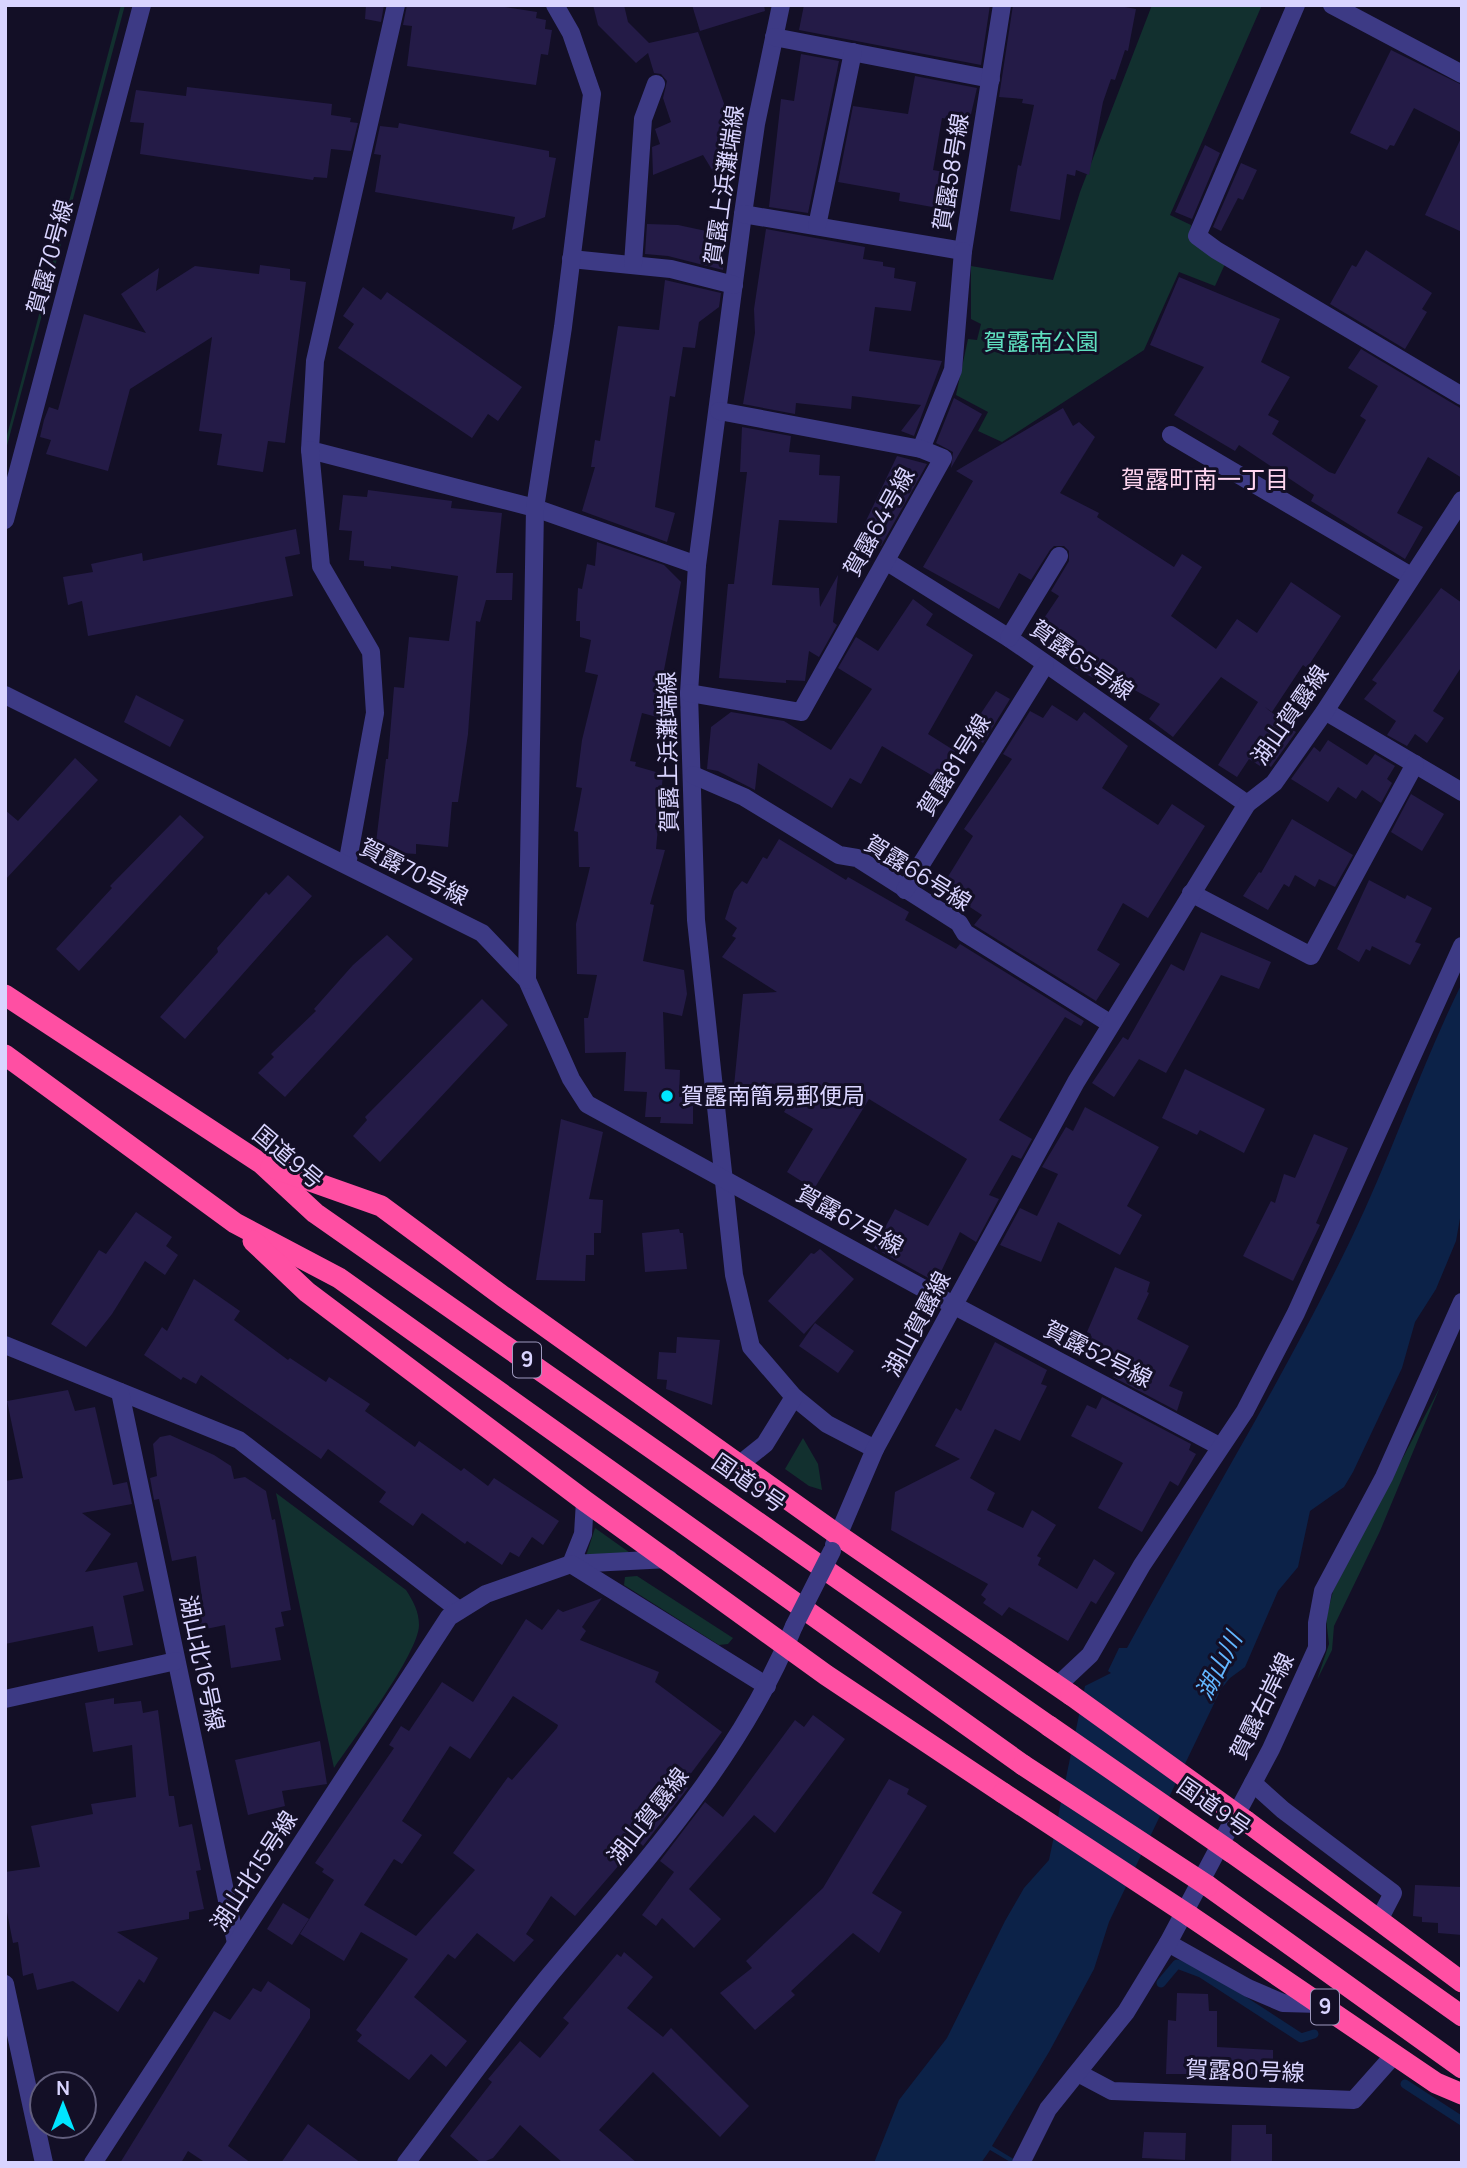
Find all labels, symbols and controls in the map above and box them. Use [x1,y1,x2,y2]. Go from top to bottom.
street label: 賀露上浜灘端線 [696,103,750,267]
street label: 賀露58号線 [925,111,975,233]
street label: 賀露70号線 [18,196,80,318]
park label: 賀露南公園 [984,325,1099,357]
street label: 賀露64号線 [835,461,921,582]
district label: 賀露町南一丁目 [1121,462,1289,495]
street label: 賀露65号線 [1024,612,1141,707]
street label: 湖山賀露線 [1243,658,1335,771]
street label: 賀露上浜灘端線 [650,671,684,833]
street label: 賀露81号線 [909,708,997,821]
street label: 賀露66号線 [859,827,978,918]
street label: 賀露70号線 [355,830,474,912]
place label: 賀露南簡易郵便局 [681,1079,865,1111]
marker: 賀露南簡易郵便局 [659,1088,675,1104]
street label: 国道9号 [246,1117,331,1195]
street label: 賀露67号線 [791,1177,910,1262]
street label: 湖山賀露線 [875,1265,957,1382]
street label: 賀露52号線 [1039,1312,1158,1394]
road number: 9 [513,1342,541,1378]
street label: 国道9号 [706,1445,793,1519]
street label: 湖山北16号線 [173,1592,233,1734]
water label: 湖山川 [1187,1623,1250,1705]
street label: 賀露右岸線 [1222,1647,1301,1764]
street label: 湖山賀露線 [599,1760,695,1871]
street label: 国道9号 [1171,1769,1258,1843]
street label: 湖山北15号線 [202,1804,304,1937]
road number: 9 [1311,1990,1339,2024]
street label: 賀露80号線 [1185,2052,1305,2088]
north arrow [28,2070,98,2140]
text: N [56,2075,70,2101]

